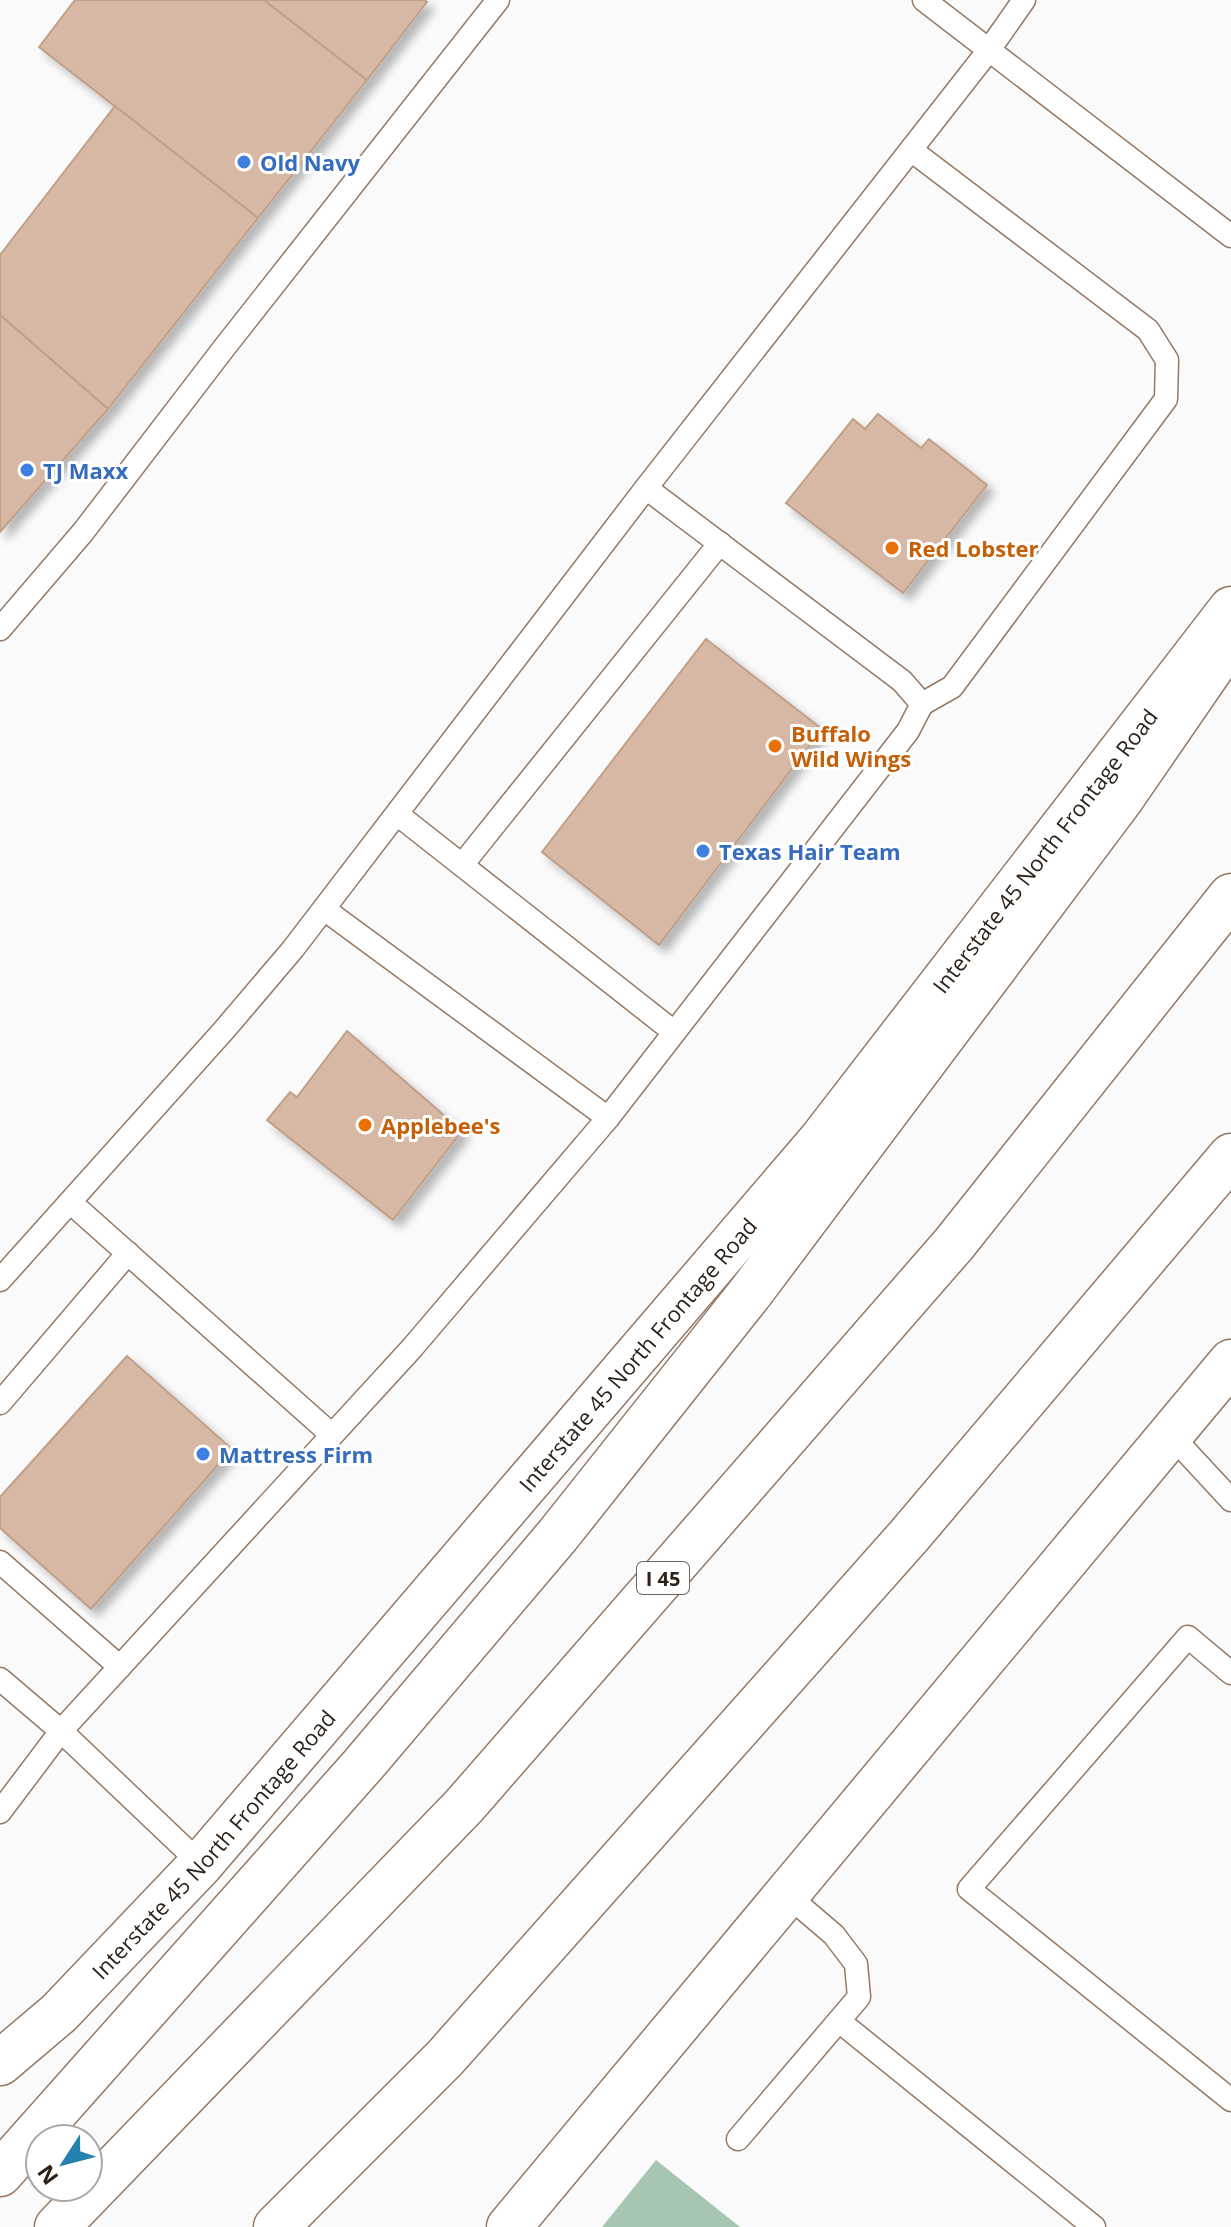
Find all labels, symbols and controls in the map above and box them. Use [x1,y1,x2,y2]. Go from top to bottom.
place label: Old Navy [260,147,361,177]
marker: Old Navy [235,153,253,171]
place label: TJ Maxx [43,455,128,485]
marker: TJ Maxx [18,461,36,479]
place label: Red Lobster [908,533,1039,563]
marker: Red Lobster [883,539,901,557]
street label: Interstate 45 North Frontage Road [925,702,1164,999]
place label: Buffalo Wild Wings [791,718,911,773]
marker: Buffalo Wild Wings [766,737,784,755]
place label: Texas Hair Team [719,836,901,866]
marker: Texas Hair Team [694,842,712,860]
place label: Applebee's [381,1110,501,1140]
marker: Applebee's [356,1116,374,1134]
street label: Interstate 45 North Frontage Road [512,1211,763,1498]
place label: Mattress Firm [219,1439,373,1469]
marker: Mattress Firm [194,1445,212,1463]
road number: I 45 [637,1562,689,1594]
street label: Interstate 45 North Frontage Road [85,1703,342,1985]
north arrow [24,2123,104,2203]
text: N [30,2159,64,2191]

